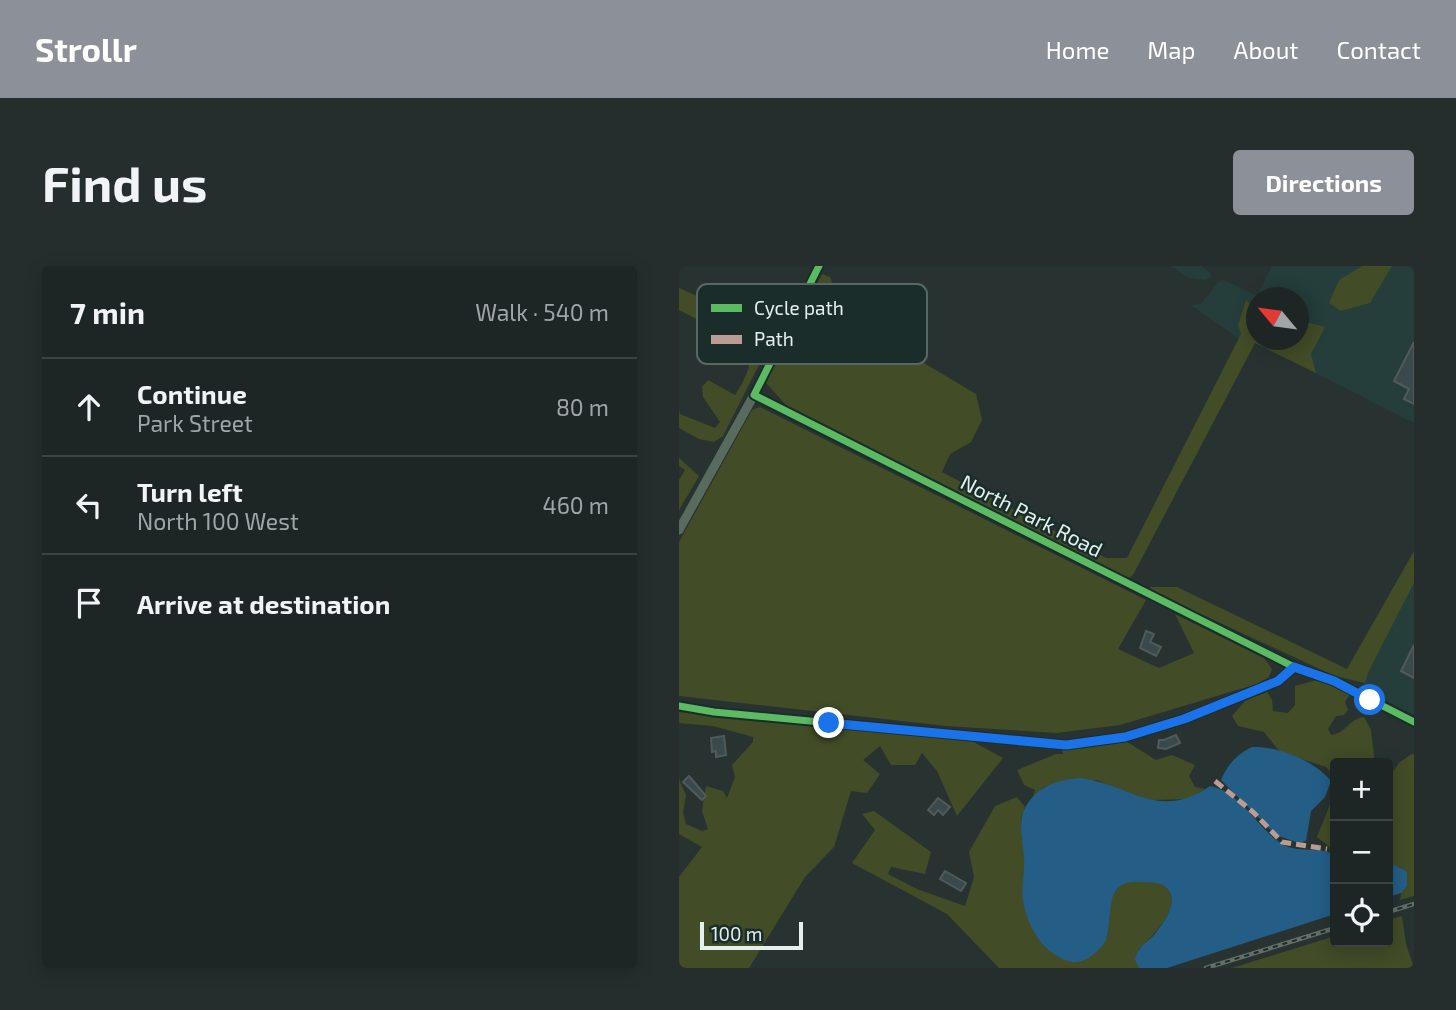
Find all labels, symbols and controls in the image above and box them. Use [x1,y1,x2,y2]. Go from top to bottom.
text: Strollr [35,29,137,69]
text: Home [1046,35,1109,64]
text: Map [1147,35,1195,64]
text: About [1233,35,1299,64]
text: Contact [1337,35,1421,64]
button: Directions [1233,150,1414,215]
text: Find us [42,153,207,212]
legend [697,284,927,364]
north arrow [1246,287,1309,350]
text: 7 min [70,294,145,330]
text: Cycle path [754,296,844,319]
text: Walk · 540 m [475,298,609,326]
text: Path [754,327,794,350]
text: Continue [137,378,247,409]
icon: ahead [70,388,108,426]
text: 80 m [556,393,609,421]
text: Park Street [137,409,253,437]
street label: North Park Road [957,468,1107,562]
text: Turn left [137,476,243,507]
icon: left [70,486,108,524]
text: 460 m [543,491,609,519]
text: North 100 West [137,507,299,535]
icon: arrive [70,584,108,622]
text: Arrive at destination [137,588,390,619]
route start [1354,684,1385,715]
route end [813,707,844,738]
map controls [1330,758,1393,947]
button: + [1330,758,1393,821]
button: − [1330,821,1393,884]
button: locate [1330,884,1393,947]
scale bar [700,919,803,951]
text: 100 m [711,922,762,945]

